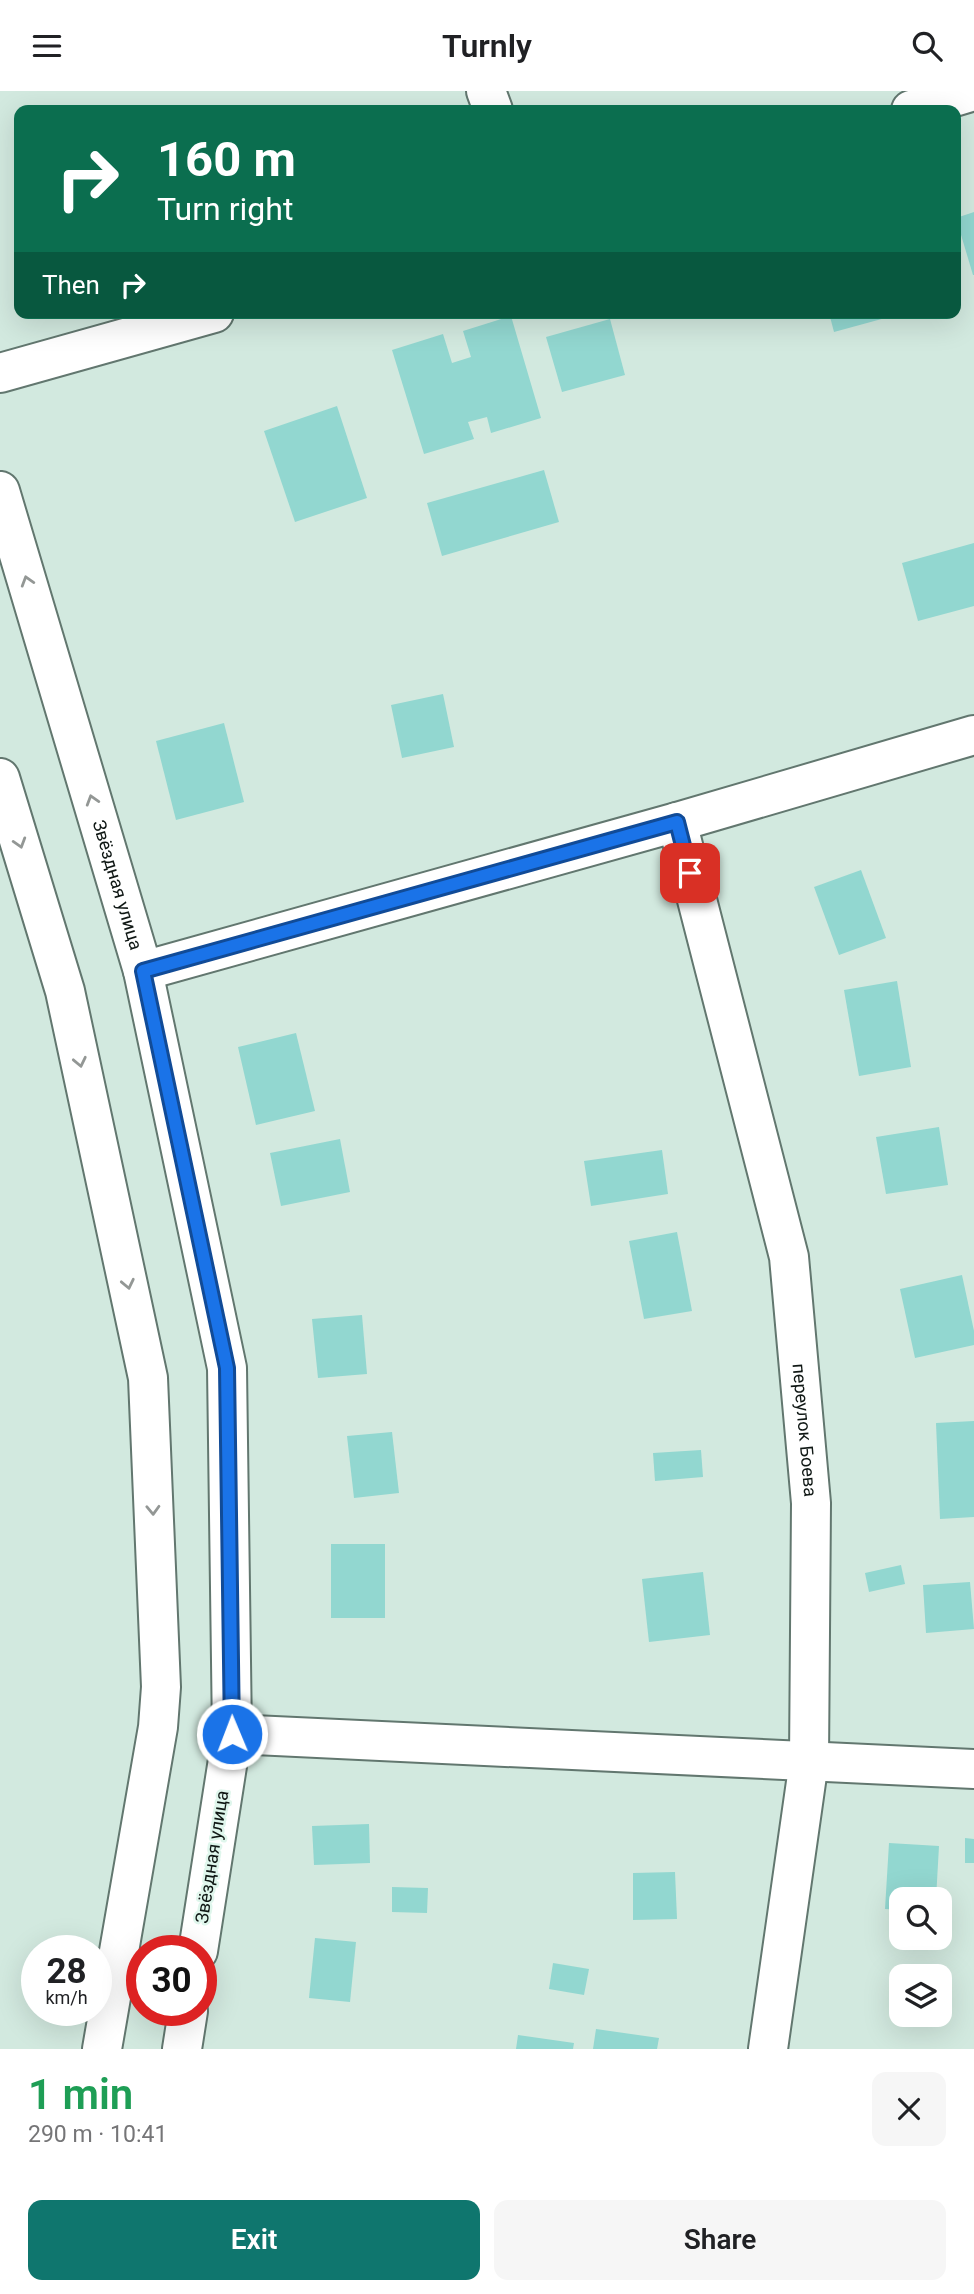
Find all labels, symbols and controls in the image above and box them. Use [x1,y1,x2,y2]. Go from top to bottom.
icon: menu [28,27,66,65]
text: Turnly [442,27,532,65]
icon: search [908,27,946,65]
text: 160 m [157,131,296,188]
icon: right [42,133,133,224]
text: Turn right [157,190,293,228]
icon: right [114,266,152,304]
text: Then [42,270,100,300]
one-way arrow [20,576,35,588]
one-way arrow [85,794,100,806]
street label: Звёздная улица [89,817,147,952]
one-way arrow [11,837,26,849]
pin [660,843,720,903]
icon: arrive [671,854,709,892]
one-way arrow [72,1056,86,1068]
one-way arrow [119,1278,134,1290]
street label: переулок Боева [789,1363,821,1498]
one-way arrow [146,1505,161,1516]
position arrow [195,1697,269,1771]
street label: Звёздная улица [191,1789,232,1925]
map controls [889,1887,952,2027]
button: search [889,1887,952,1950]
speed limit sign: 30 [126,1935,217,2026]
text: 28 [46,1951,87,1992]
button: layers [889,1964,952,2027]
text: km/h [45,1987,88,2008]
text: 1 min [28,2070,133,2119]
button: close [872,2072,946,2146]
text: 290 m · 10:41 [28,2121,167,2148]
button: Exit [28,2200,480,2280]
button: Share [494,2200,946,2280]

